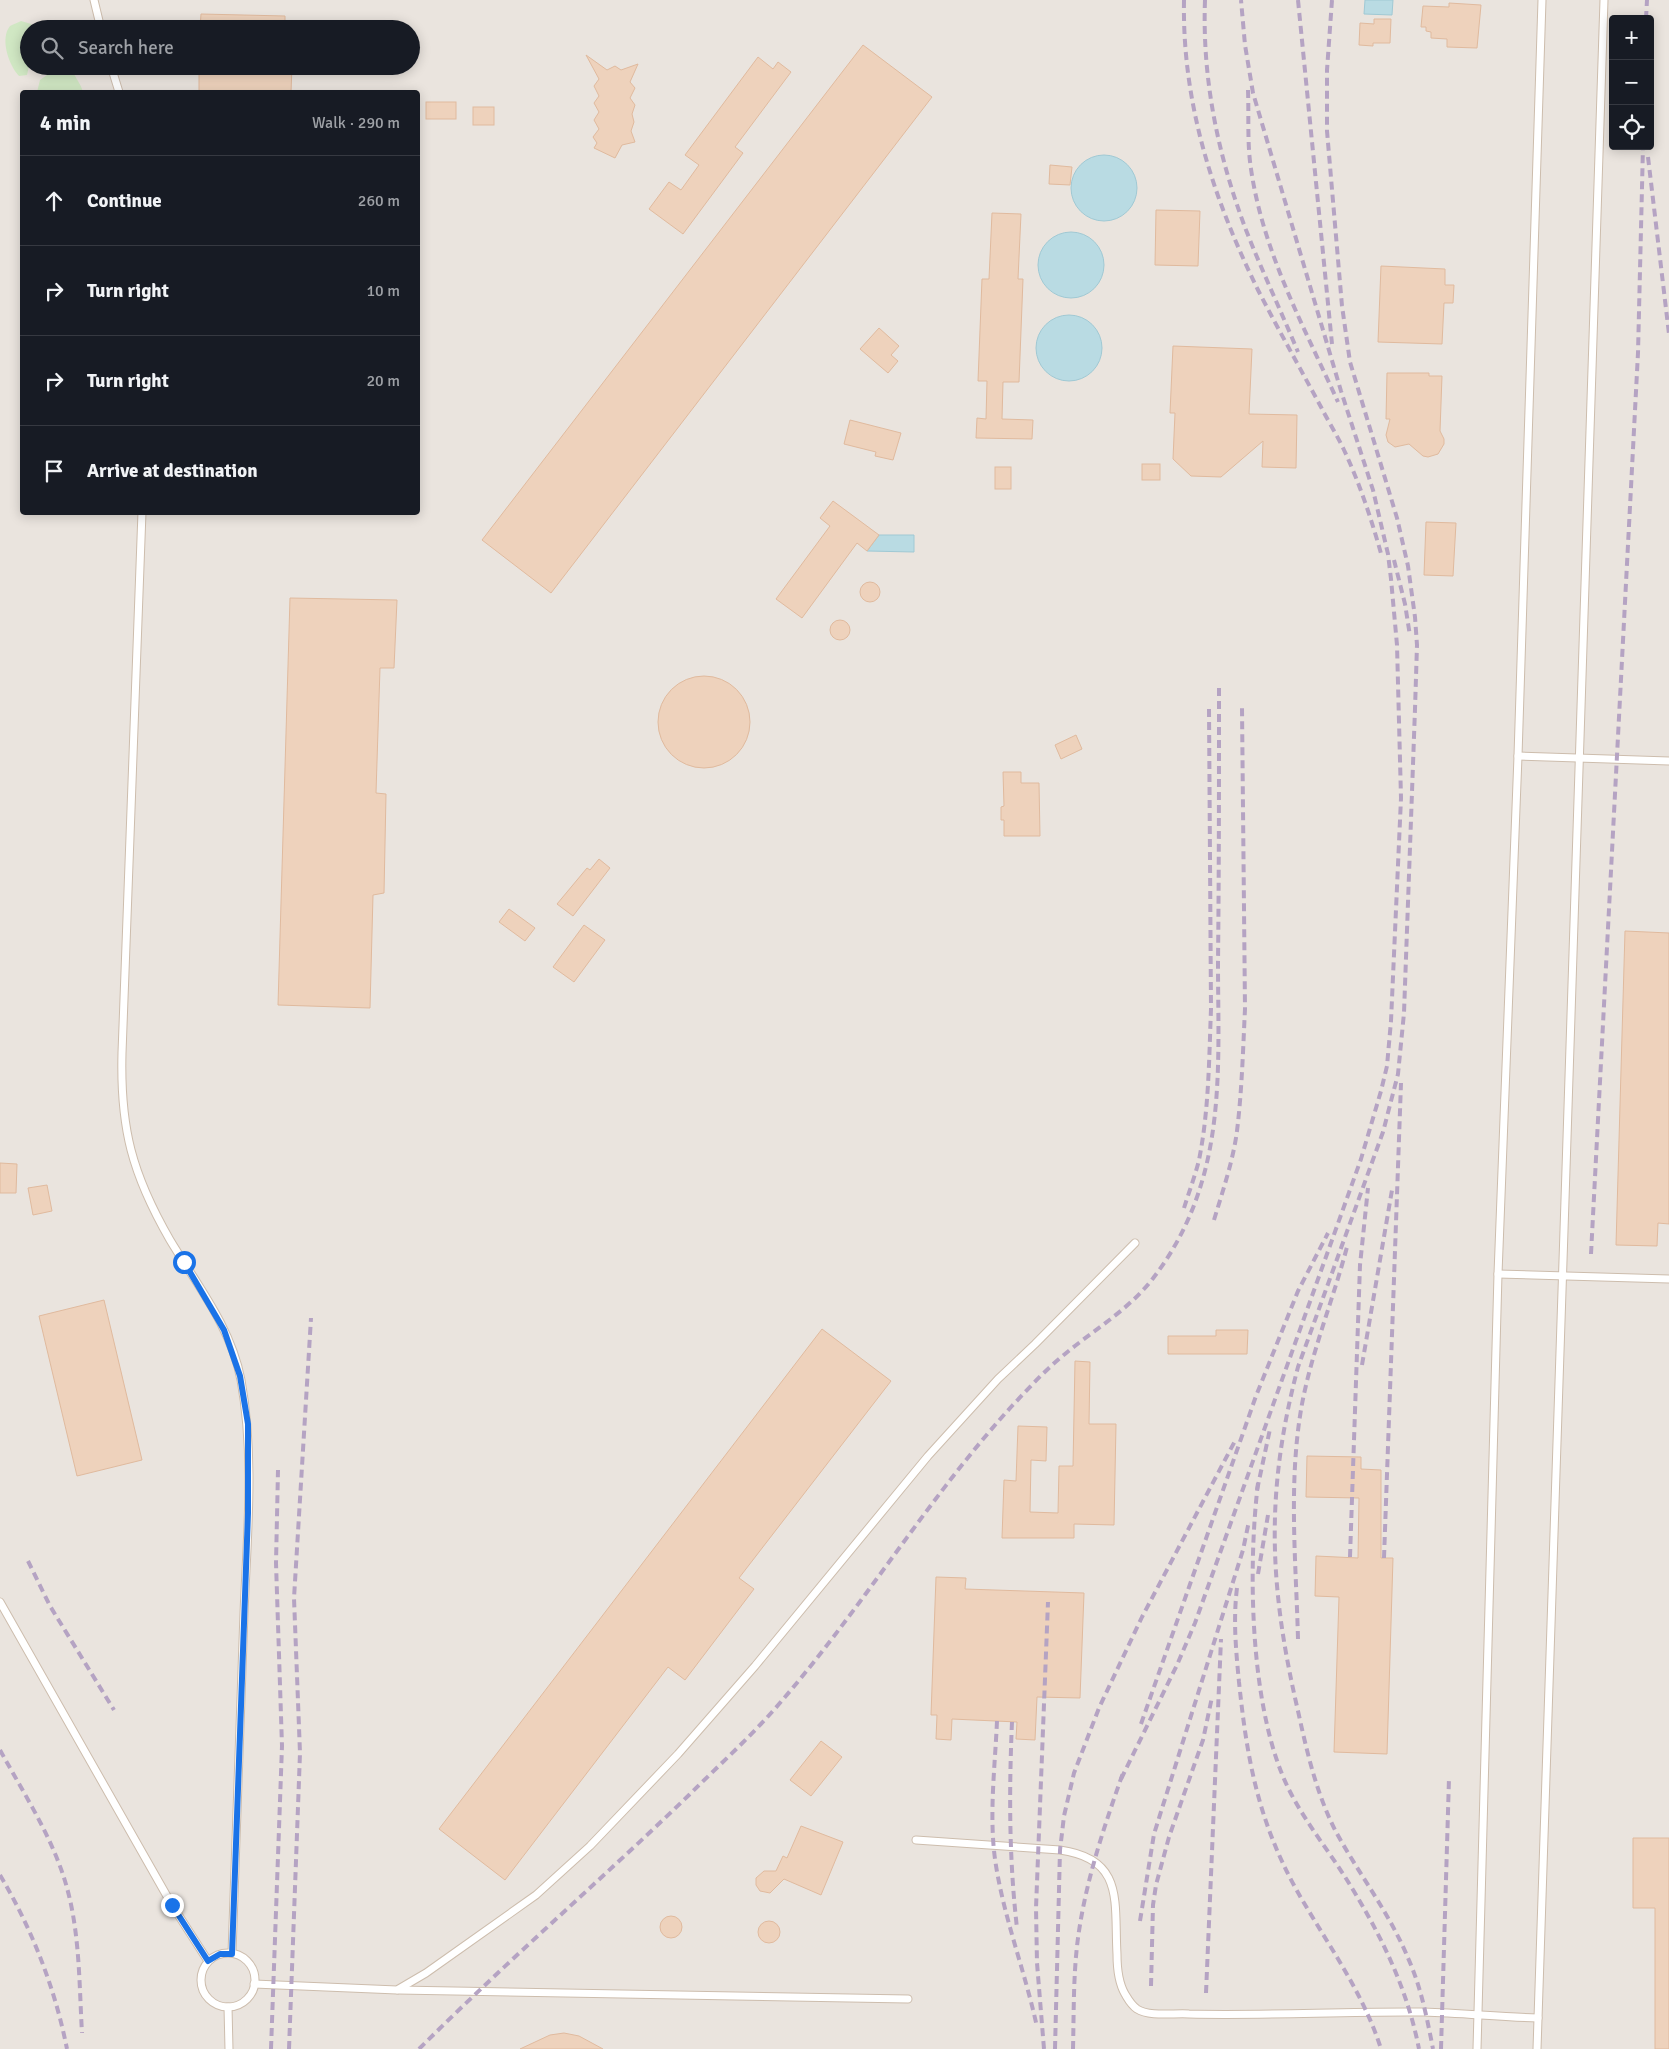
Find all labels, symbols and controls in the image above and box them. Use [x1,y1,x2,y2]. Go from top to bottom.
map controls [1609,15,1654,150]
button: + [1609,15,1654,60]
search box [20,20,420,75]
icon: search [38,34,66,62]
text: Search here [78,36,174,60]
button: − [1609,60,1654,105]
button: locate [1609,105,1654,150]
text: 4 min [40,110,91,136]
text: Walk · 290 m [312,113,400,133]
icon: ahead [40,187,68,215]
text: Continue [87,189,162,213]
text: 260 m [358,191,400,211]
icon: right [40,277,68,305]
text: Turn right [87,279,169,303]
text: 10 m [366,281,400,301]
icon: right [40,367,68,395]
text: Turn right [87,369,169,393]
text: 20 m [366,371,400,391]
icon: arrive [40,457,68,485]
text: Arrive at destination [87,459,258,483]
route start [173,1251,196,1274]
route end [161,1894,184,1917]

